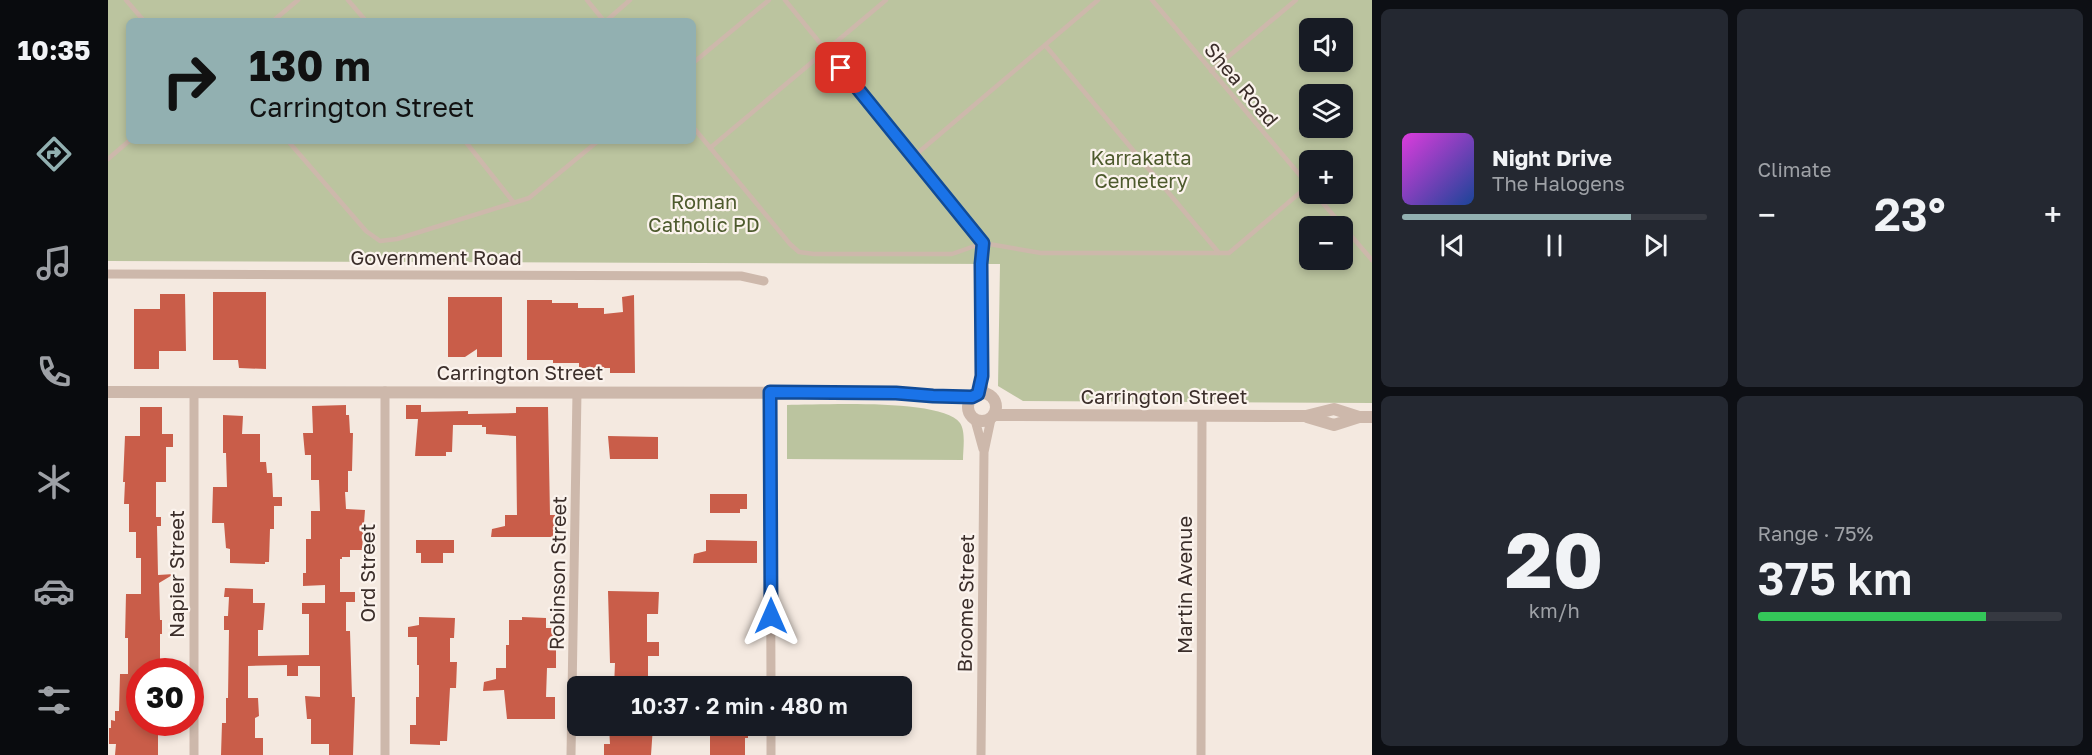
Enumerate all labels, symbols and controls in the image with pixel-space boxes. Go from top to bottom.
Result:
map controls [1299,18,1353,270]
button: sound [1299,18,1353,72]
text: 10:35 [17,34,91,66]
street label: Shea Road [1200,37,1284,131]
text: 130 m [249,40,371,90]
icon: right [150,42,228,120]
pin [815,42,866,93]
icon: arrive [824,51,857,84]
button: layers [1299,84,1353,138]
text: Carrington Street [249,91,474,123]
icon: directions [33,133,75,175]
text: Night Drive [1492,144,1612,171]
park label: Karrakatta Cemetery [1091,145,1191,192]
button: + [1299,150,1353,204]
text: Climate [1758,157,1831,181]
text: The Halogens [1492,171,1625,195]
text: 23° [1874,187,1946,241]
park label: Roman Catholic PD [648,189,760,236]
text: − [1758,195,1776,234]
text: + [2044,195,2062,234]
button: − [1299,216,1353,270]
icon: previous [1436,229,1469,262]
icon: pause [1538,229,1571,262]
icon: next [1639,229,1672,262]
icon: music [33,242,75,284]
street label: Government Road [350,245,522,269]
icon: phone [33,351,75,393]
street label: Carrington Street [437,360,603,384]
street label: Carrington Street [1081,384,1247,408]
icon: climate [33,461,75,503]
street label: Robinson Street [544,496,570,650]
street label: Napier Street [164,510,188,638]
text: 20 [1505,512,1603,605]
street label: Martin Avenue [1172,516,1196,654]
text: Range · 75% [1758,521,1873,545]
street label: Ord Street [355,524,379,622]
street label: Broome Street [952,534,978,672]
text: 375 km [1758,551,1912,605]
icon: car [33,570,75,612]
position arrow [739,584,803,648]
text: km/h [1529,598,1580,622]
speed limit sign: 30 [126,658,204,736]
icon: filters [33,679,75,721]
text: 10:37 · 2 min · 480 m [631,692,848,719]

